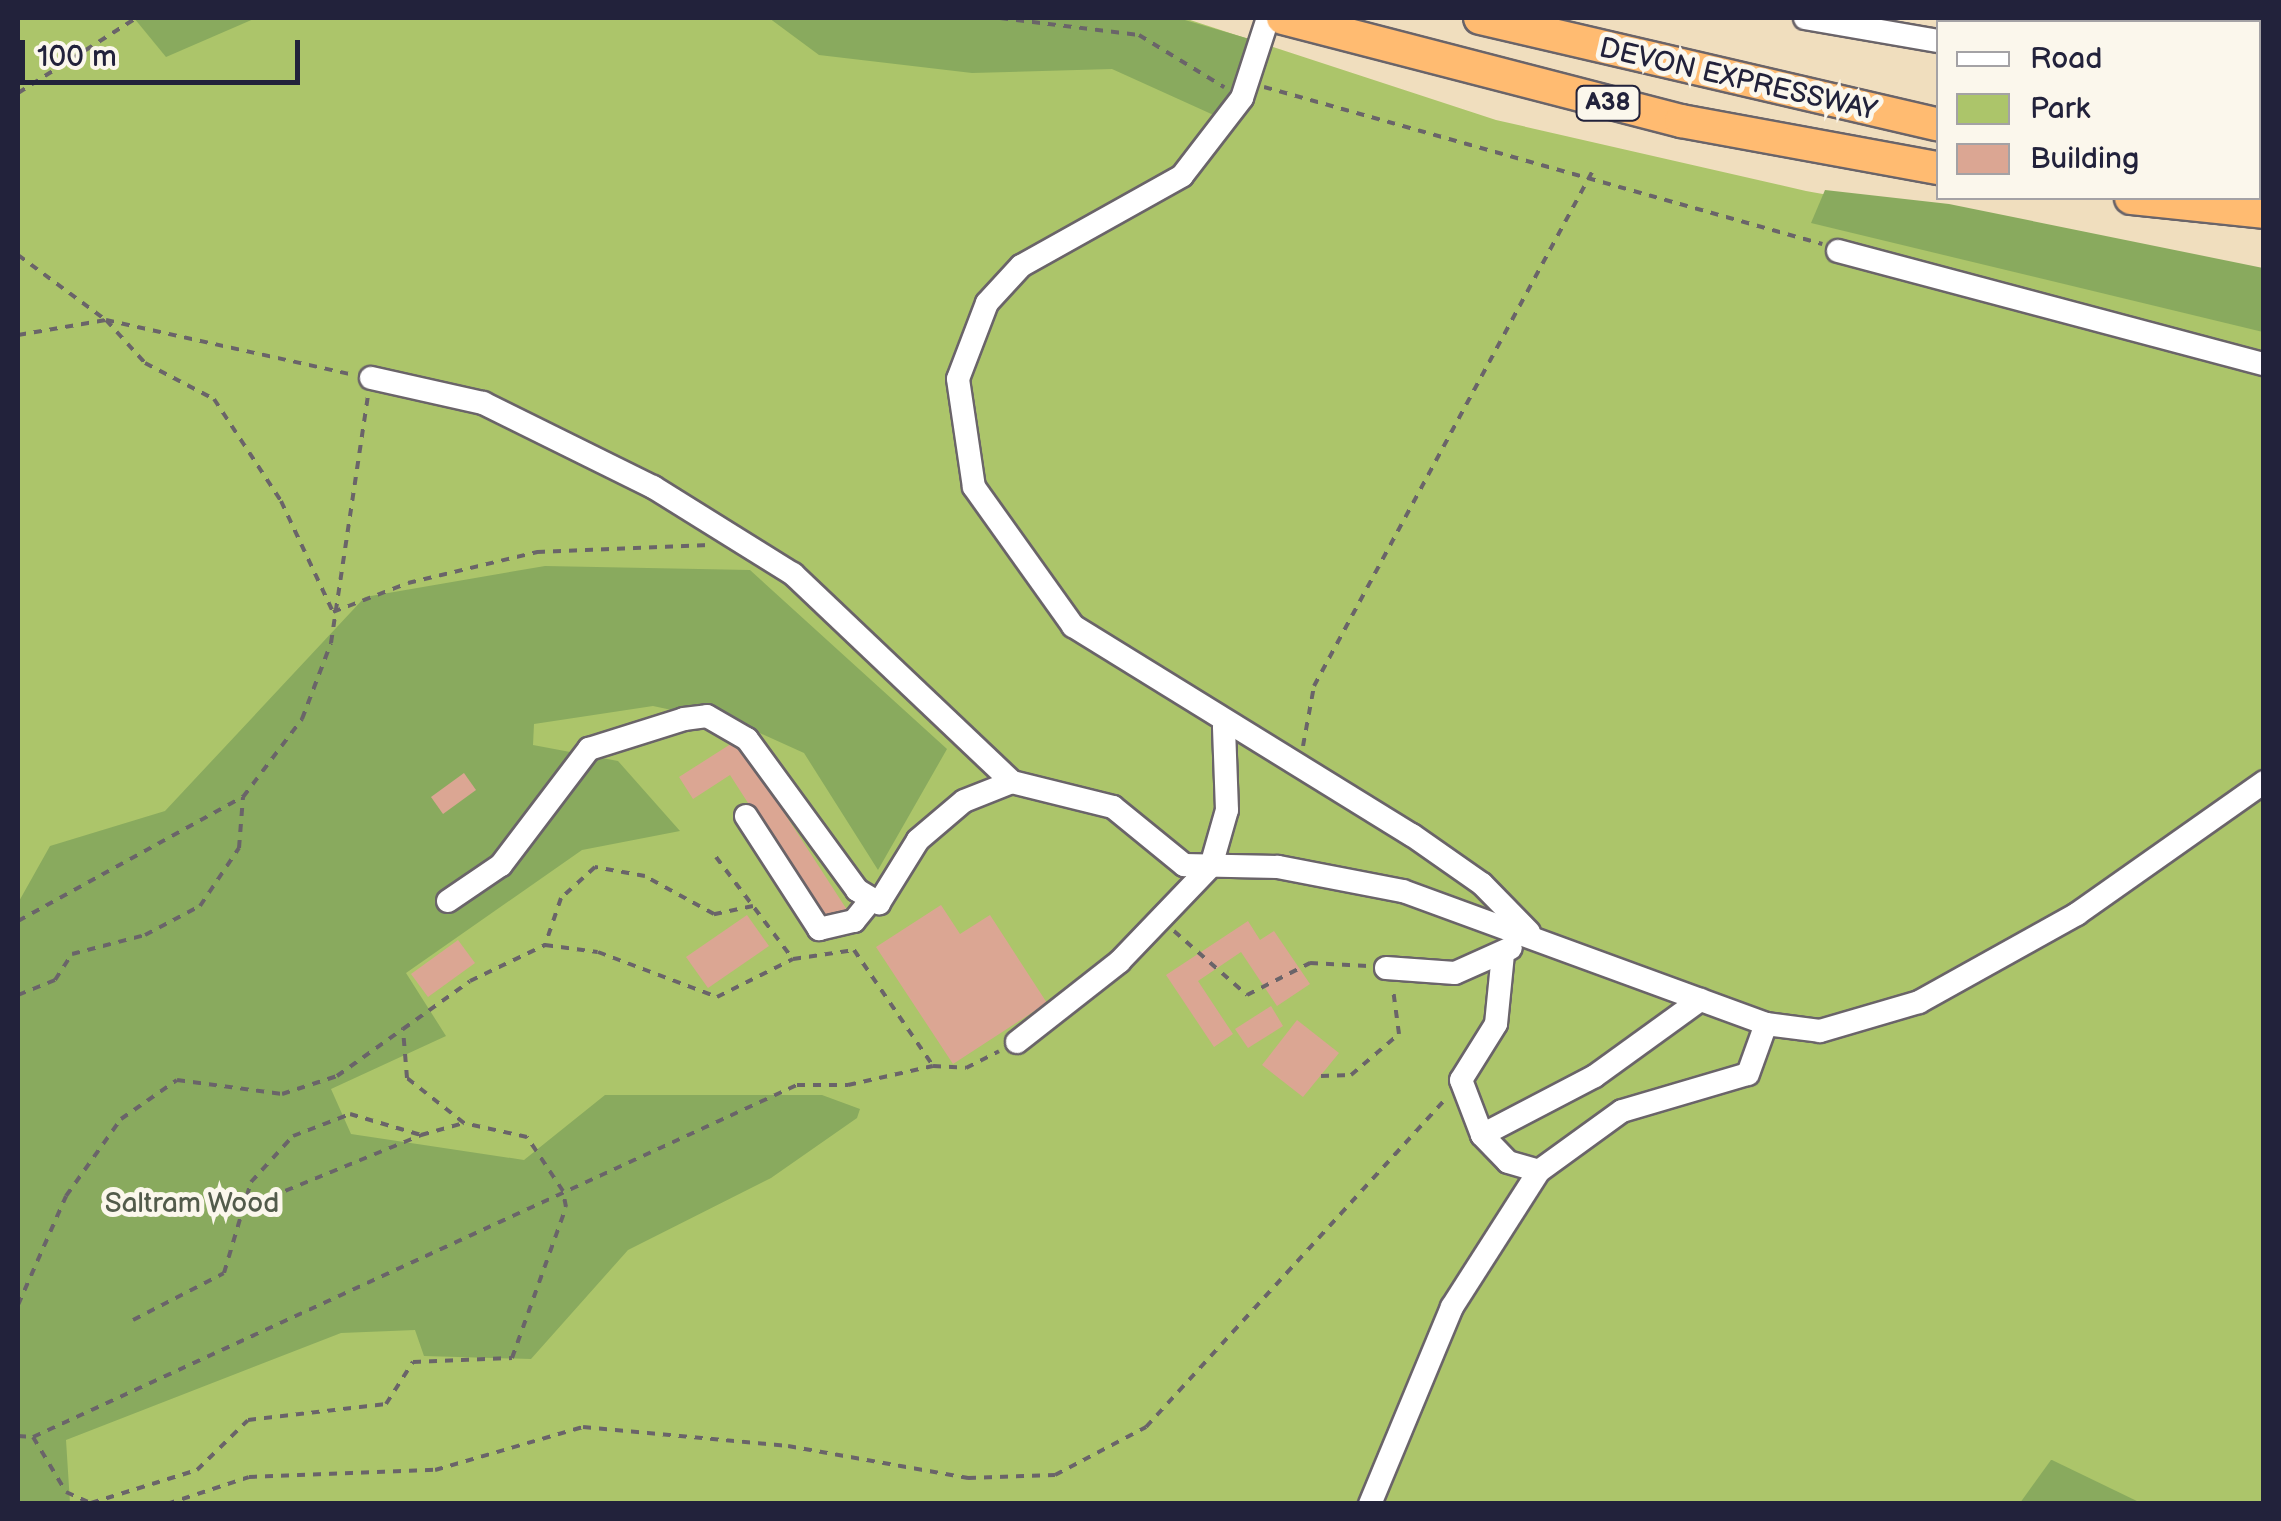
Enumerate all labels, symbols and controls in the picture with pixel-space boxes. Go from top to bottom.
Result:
scale bar [25,20,305,82]
legend [1936,20,2261,200]
street label: DEVON EXPRESSWAY [1596,32,1880,128]
text: 100 m [37,39,117,75]
text: Road [2030,41,2103,77]
road number: A38 [1576,83,1640,123]
text: Park [2030,91,2090,127]
text: Building [2030,141,2139,177]
park label: Saltram Wood [104,1187,280,1221]

